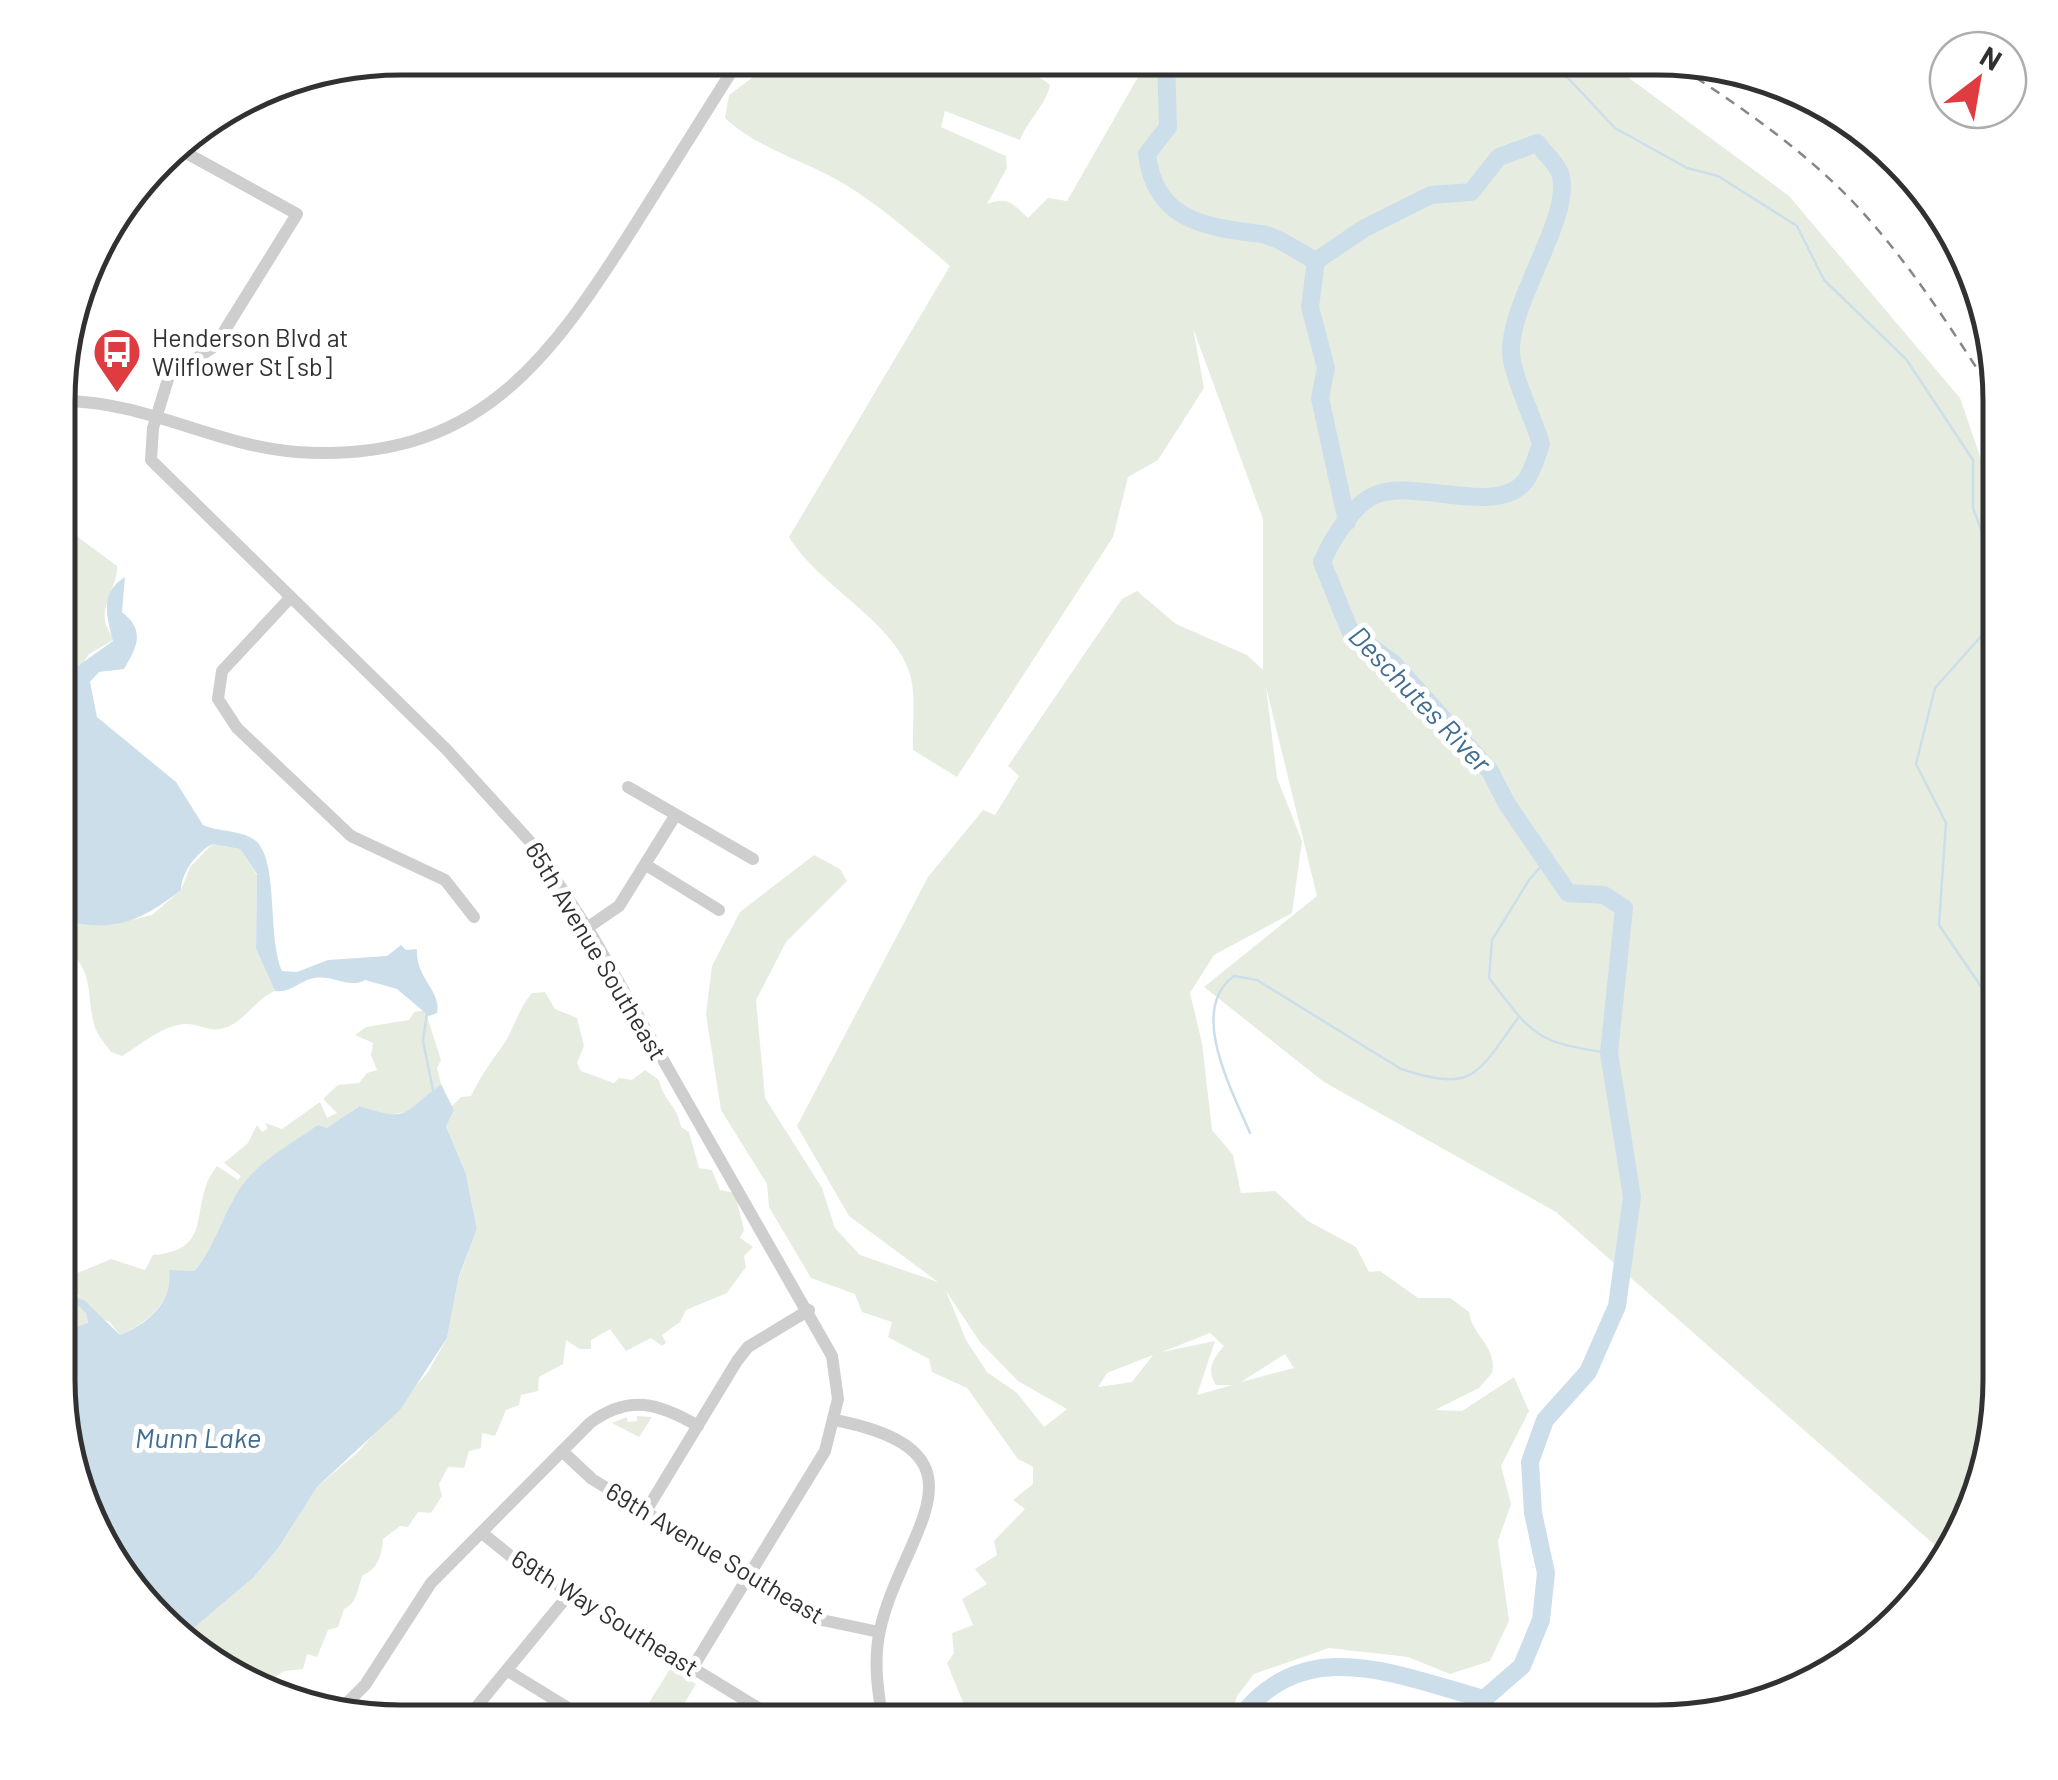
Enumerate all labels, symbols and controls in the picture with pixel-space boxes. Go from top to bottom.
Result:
north arrow [1928,30,2028,130]
text: N [1975,38,2008,77]
place label: Henderson Blvd at Wilflower St [sb] [152,322,348,381]
bus stop icon: Henderson Blvd at Wilflower St [sb] [91,326,143,394]
water label: Deschutes River [1343,618,1500,779]
street label: 65th Avenue Southeast [520,836,674,1065]
water label: Munn Lake [135,1420,261,1454]
street label: 69th Avenue Southeast [601,1475,830,1629]
street label: 69th Way Southeast [507,1543,704,1682]

